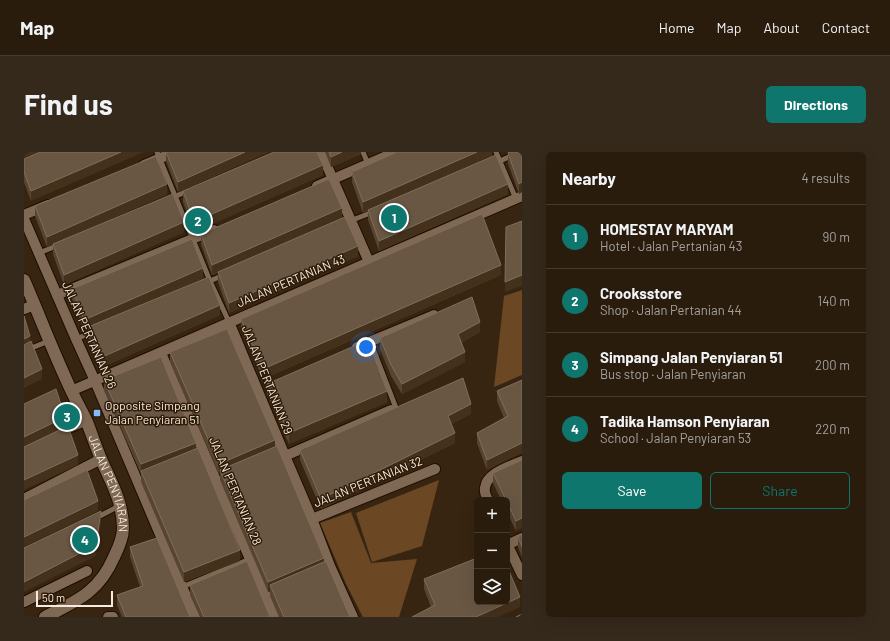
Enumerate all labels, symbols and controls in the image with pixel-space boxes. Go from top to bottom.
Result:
text: Map [20,16,54,39]
text: Home [659,19,695,36]
text: Map [717,19,741,36]
text: About [763,19,800,36]
text: Contact [822,19,870,36]
button: Directions [766,86,866,123]
text: Find us [24,87,113,121]
text: Nearby [562,168,616,188]
text: 4 results [802,170,850,186]
pin: 1 [381,203,407,233]
pin: 2 [185,206,211,236]
text: HOMESTAY MARYAM [600,220,734,238]
text: 1 [573,229,577,245]
text: 90 m [823,229,850,245]
text: Hotel · Jalan Pertanian 43 [600,238,742,254]
street label: JALAN PERTANIAN 43 [234,251,347,309]
street label: JALAN PERTANIAN 26 [60,279,120,390]
text: Crooksstore [600,284,682,302]
text: 2 [571,293,579,309]
text: 140 m [818,293,850,309]
text: Shop · Jalan Pertanian 44 [600,302,742,318]
street label: JALAN PERTANIAN 29 [240,323,296,436]
your location [356,337,376,357]
text: Simpang Jalan Penyiaran 51 [600,348,783,366]
text: 3 [571,357,579,373]
text: 200 m [815,357,850,373]
text: Bus stop · Jalan Penyiaran [600,366,746,382]
place label: Opposite Simpang Jalan Penyiaran 51 [105,398,200,426]
pin: 3 [54,402,80,432]
marker: Opposite Simpang Jalan Penyiaran 51 [92,408,102,418]
text: Tadika Hamson Penyiaran [600,412,770,430]
text: 4 [571,421,579,437]
text: 220 m [815,421,850,437]
text: School · Jalan Penyiaran 53 [600,430,751,446]
street label: JALAN PENYIARAN [86,433,131,532]
street label: JALAN PERTANIAN 28 [207,434,265,547]
street label: JALAN PERTANIAN 32 [311,453,424,509]
button: Save [562,472,702,509]
button: Share [710,472,850,509]
map controls [474,497,510,605]
button: + [474,497,510,533]
pin: 4 [72,525,98,555]
button: − [474,533,510,569]
button: layers [474,569,510,605]
scale bar [36,589,113,608]
text: 50 m [42,591,65,604]

